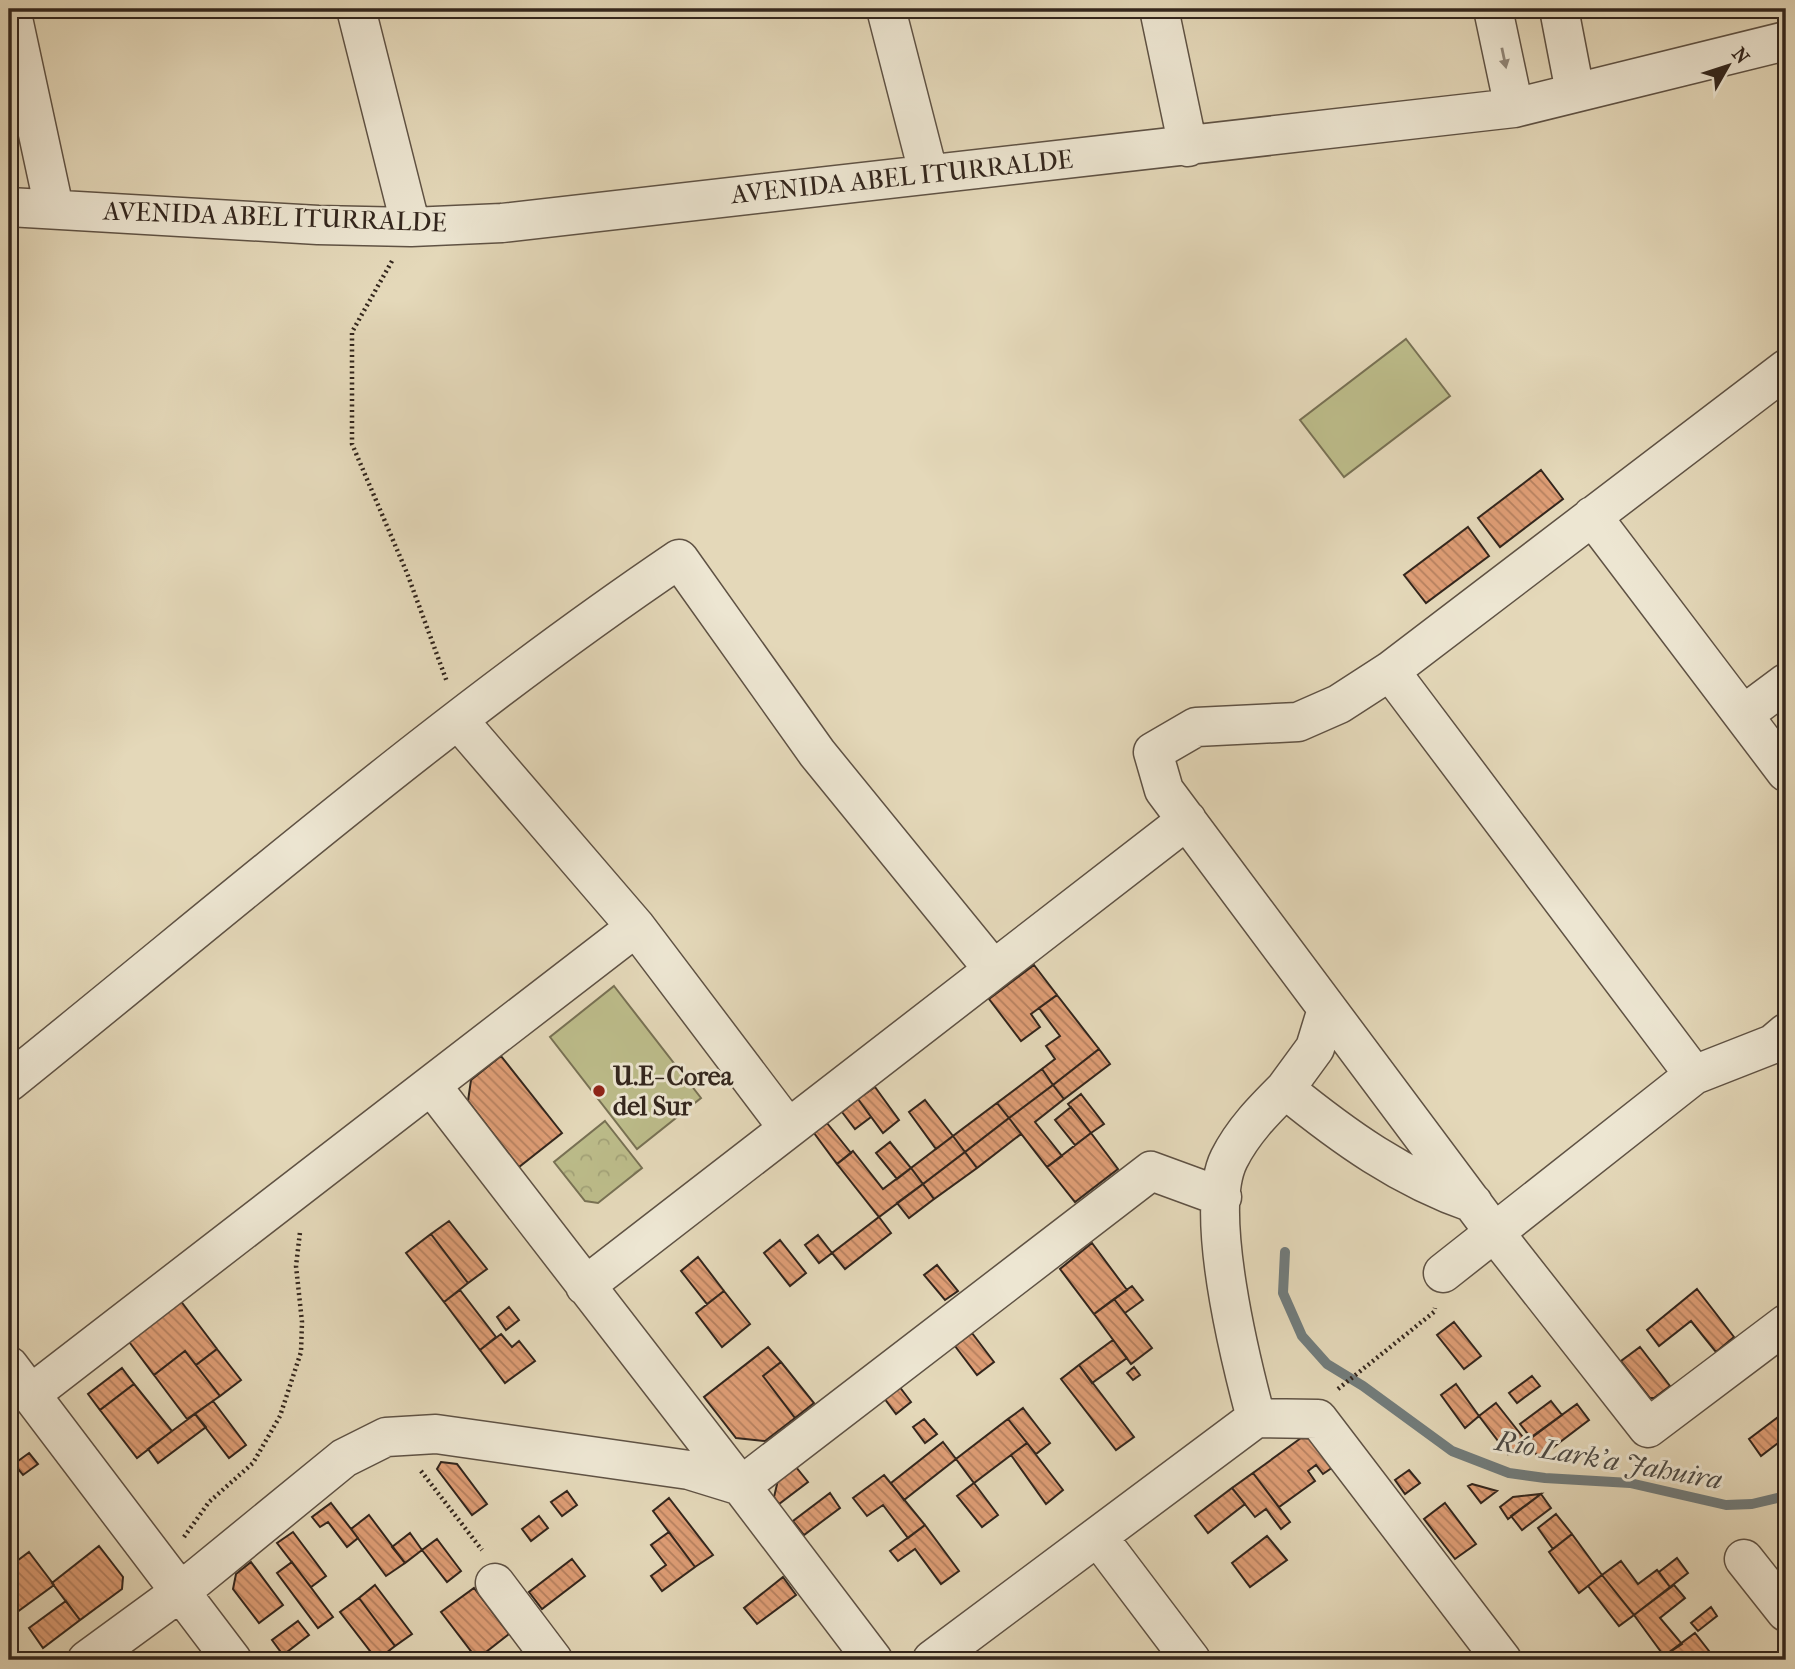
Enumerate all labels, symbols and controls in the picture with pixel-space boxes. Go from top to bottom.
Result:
north arrow [1694,32,1764,102]
text: N [1727,43,1754,69]
one-way arrow [1498,48,1509,70]
street label: AVENIDA ABEL ITURRALDE [728,144,1075,210]
street label: AVENIDA ABEL ITURRALDE [102,195,447,238]
place label: U.E- Corea del Sur [612,1061,734,1122]
marker: U.E- Corea del Sur [591,1083,607,1099]
water label: Río Lark’a Jahuira [1491,1423,1725,1496]

